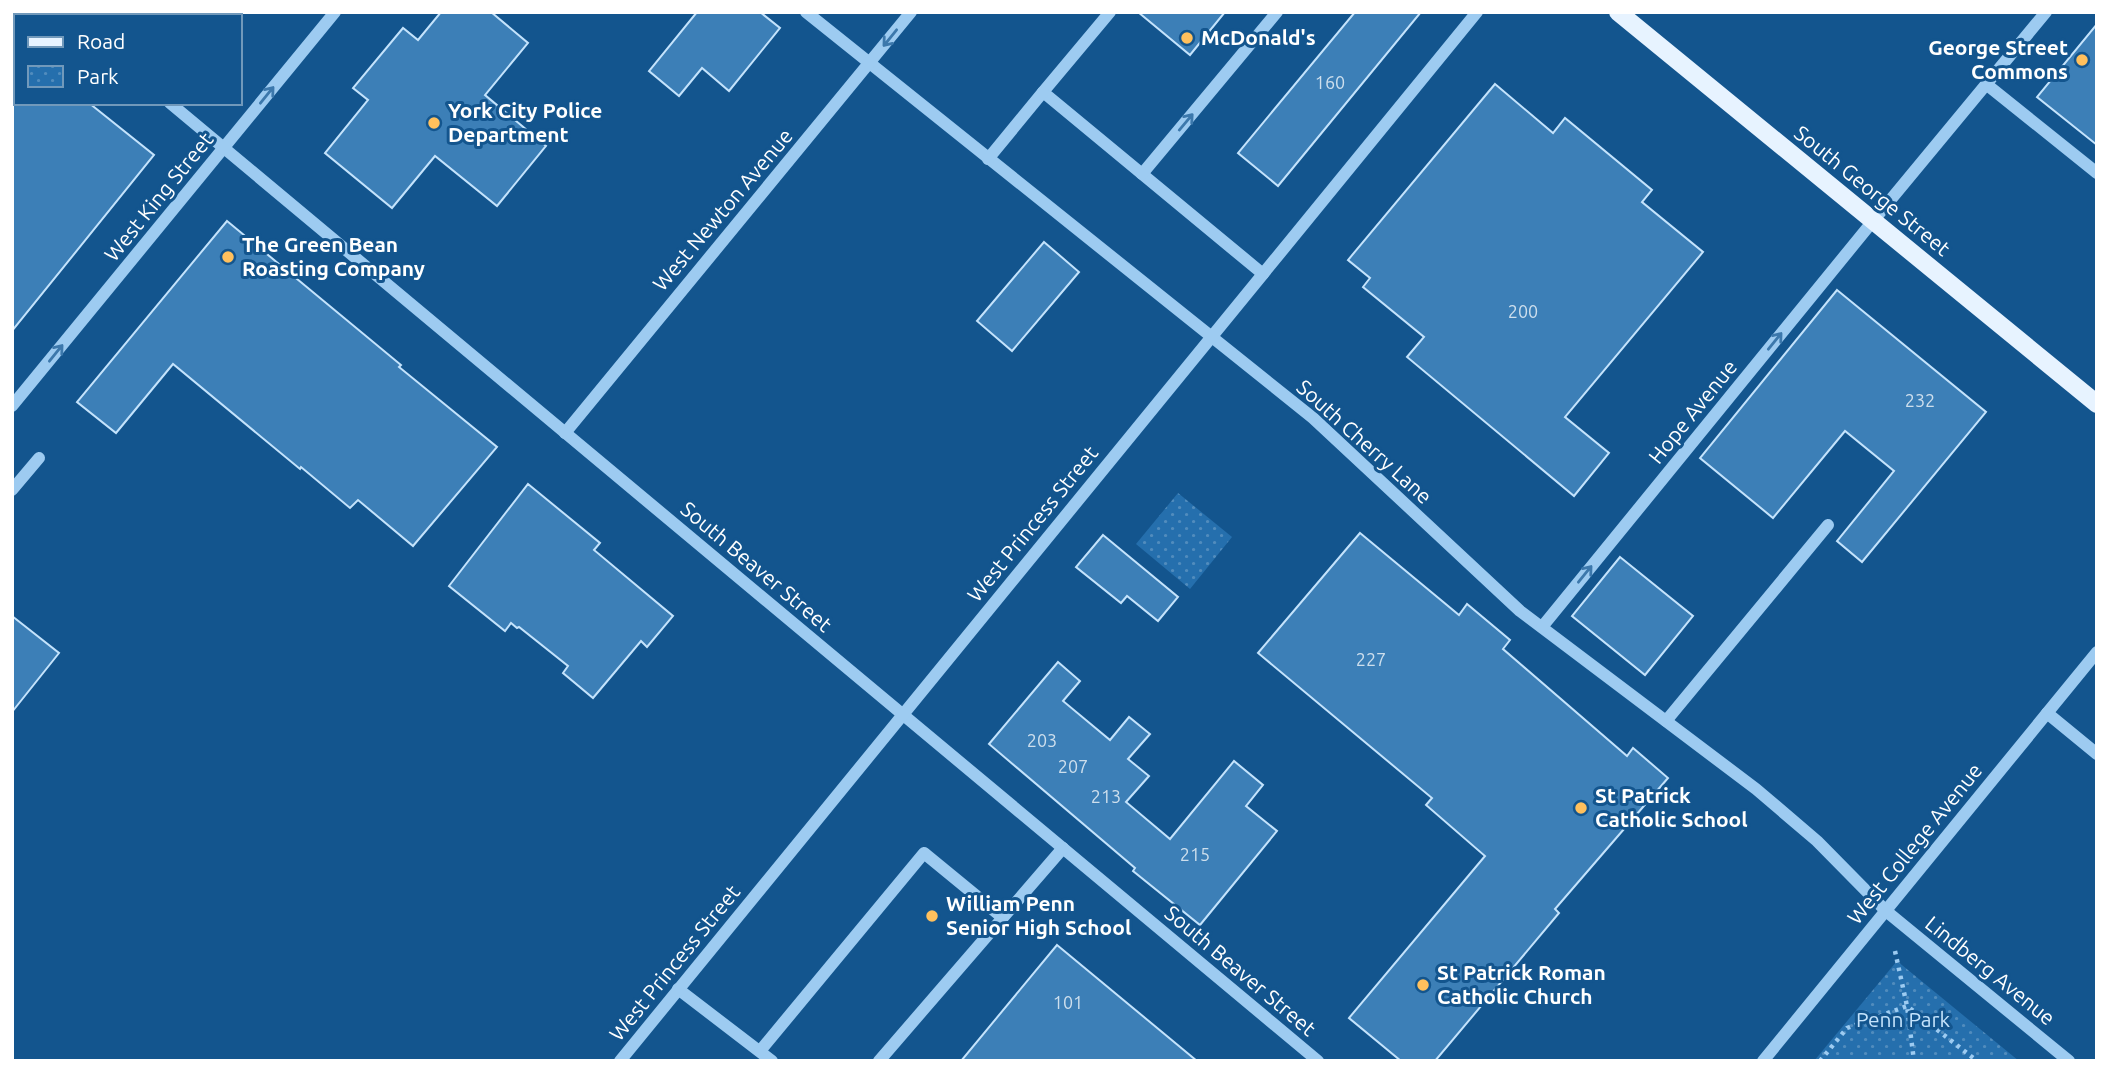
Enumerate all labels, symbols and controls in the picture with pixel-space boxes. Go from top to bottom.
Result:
legend [14,14,242,105]
place label: McDonald's [1201,25,1316,49]
text: Road [77,29,125,53]
one-way arrow [882,29,898,47]
marker: McDonald's [1179,30,1195,46]
place label: George Street Commons [1928,35,2068,83]
marker: George Street Commons [2074,52,2090,68]
text: Park [77,64,119,88]
house number: 160 [1315,72,1345,92]
one-way arrow [259,87,275,105]
place label: York City Police Department [448,98,602,146]
one-way arrow [1178,113,1193,131]
marker: York City Police Department [426,115,442,131]
street label: South George Street [1790,120,1955,260]
street label: West Newton Avenue [648,124,797,295]
street label: West King Street [99,127,217,266]
place label: The Green Bean Roasting Company [242,232,425,280]
marker: The Green Bean Roasting Company [220,249,236,265]
house number: 200 [1508,301,1538,321]
one-way arrow [1768,332,1783,350]
one-way arrow [48,345,63,363]
street label: Hope Avenue [1643,355,1741,468]
street label: South Cherry Lane [1292,374,1437,508]
house number: 232 [1905,390,1935,410]
street label: West Princess Street [962,441,1102,606]
street label: South Beaver Street [676,496,837,636]
one-way arrow [1578,566,1593,584]
house number: 227 [1356,649,1386,669]
house number: 203 [1027,730,1057,750]
house number: 207 [1058,756,1088,776]
street label: West College Avenue [1842,758,1986,929]
place label: St Patrick Catholic School [1595,783,1748,831]
house number: 213 [1091,786,1121,806]
marker: St Patrick Catholic School [1573,800,1589,816]
house number: 215 [1180,844,1210,864]
street label: West Princess Street [604,880,744,1045]
place label: William Penn Senior High School [946,891,1131,939]
street label: South Beaver Street [1160,900,1321,1040]
marker: William Penn Senior High School [924,908,940,924]
street label: Lindberg Avenue [1921,911,2060,1030]
place label: St Patrick Roman Catholic Church [1437,960,1606,1008]
marker: St Patrick Roman Catholic Church [1415,977,1431,993]
house number: 101 [1053,992,1083,1012]
park label: Penn Park [1856,1007,1951,1031]

